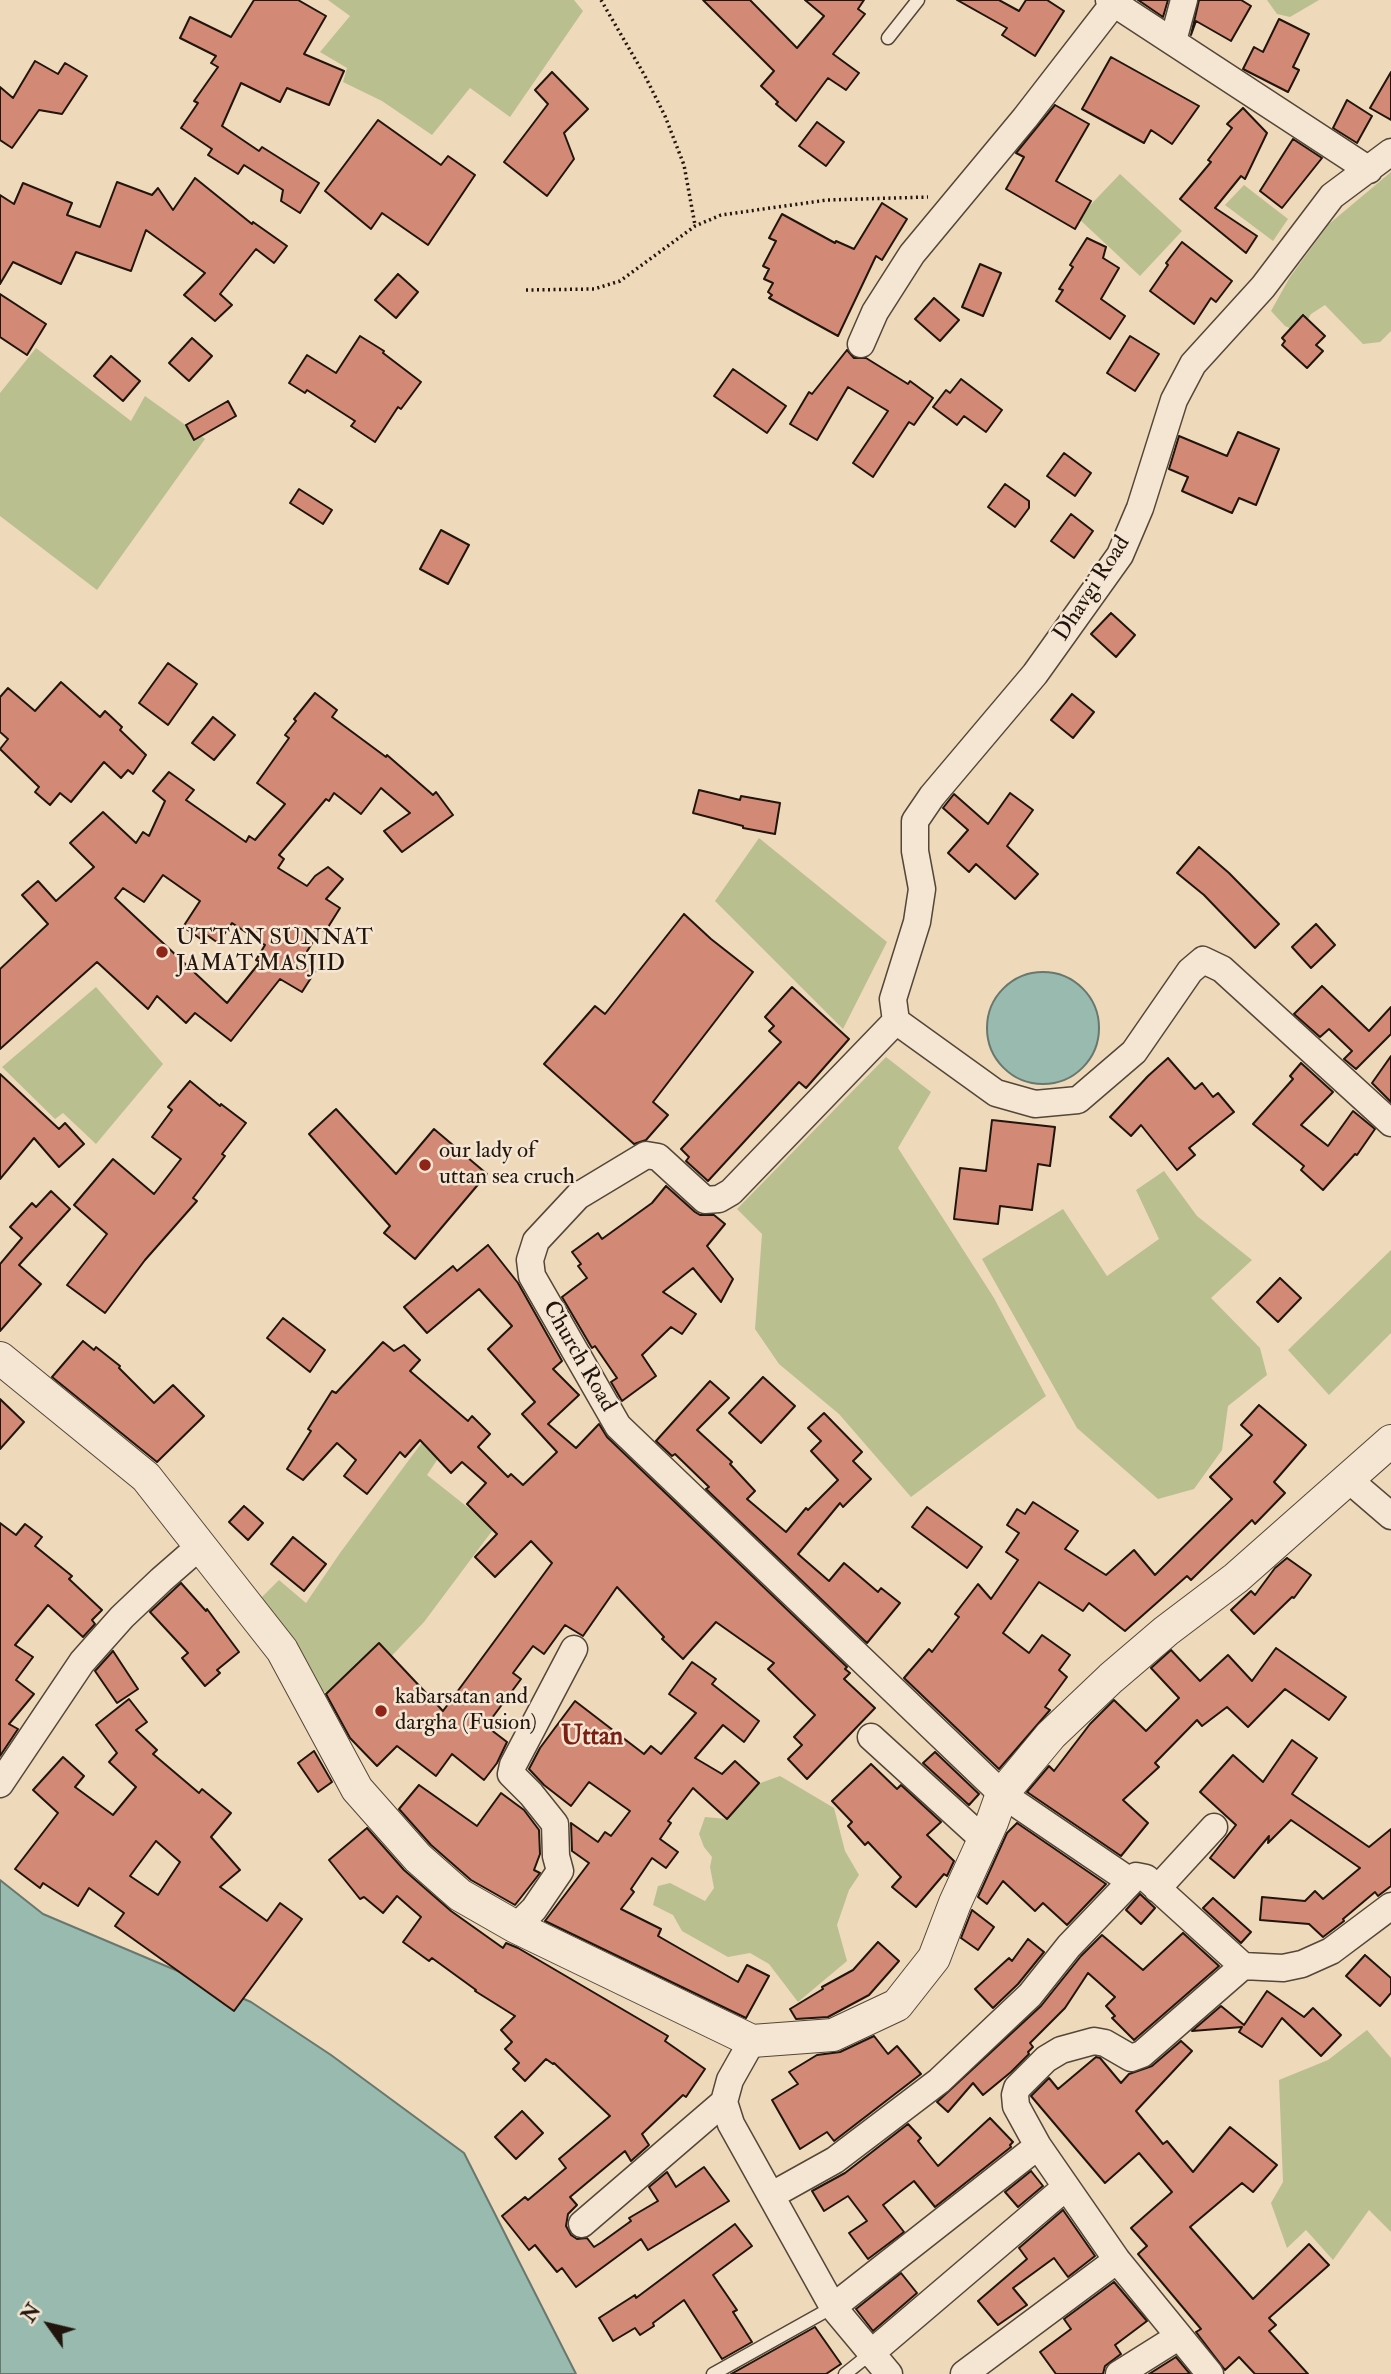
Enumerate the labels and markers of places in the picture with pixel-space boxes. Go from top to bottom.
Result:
place label: UTTAN SUNNAT JAMAT MASJID [176,925,373,979]
marker: UTTAN SUNNAT JAMAT MASJID [154,944,170,960]
place label: our lady of uttan sea cruch [439,1138,575,1192]
marker: our lady of uttan sea cruch [417,1157,433,1173]
place label: kabarsatan and dargha (Fusion) [395,1684,537,1738]
marker: kabarsatan and dargha (Fusion) [373,1703,389,1719]

